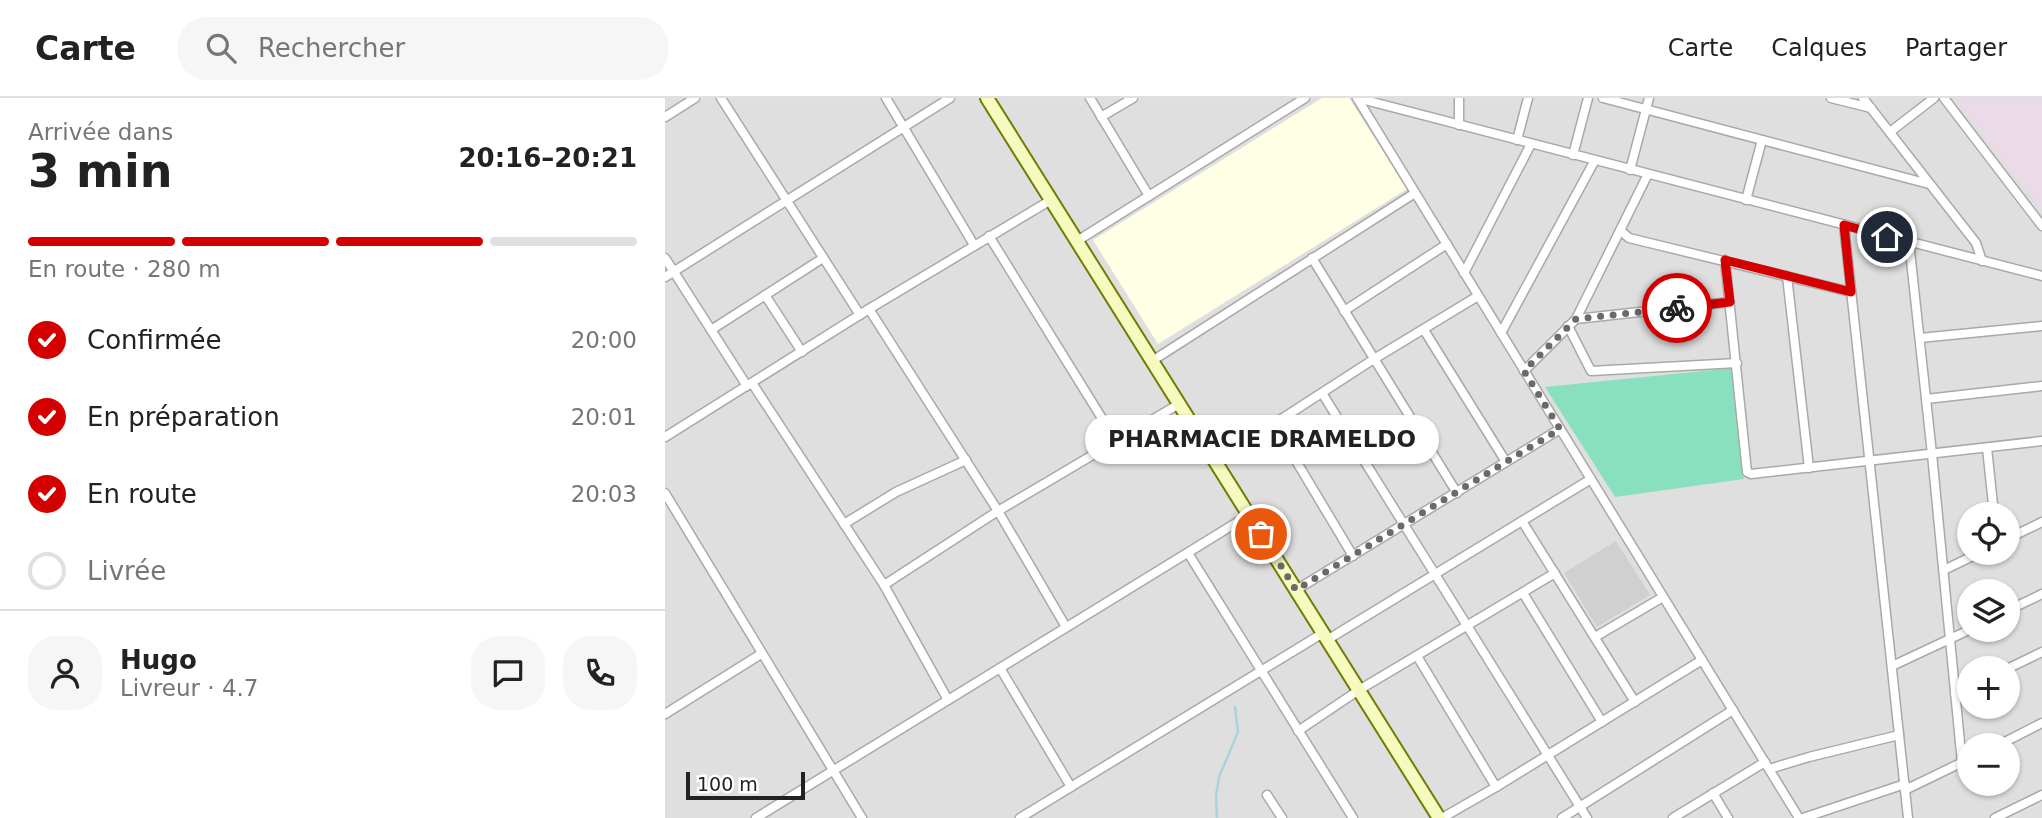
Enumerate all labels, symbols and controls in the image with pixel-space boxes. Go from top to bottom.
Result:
search box [178,17,668,80]
text: Carte [35,29,136,68]
icon: search [202,29,240,67]
text: Rechercher [258,33,405,63]
text: Carte [1668,34,1733,62]
text: Calques [1771,34,1867,62]
text: Partager [1905,34,2007,62]
text: Arrivée dans [28,119,173,145]
text: 20:16–20:21 [458,143,637,173]
text: 3 min [28,144,172,198]
pin [1857,207,1917,267]
icon: home [1868,218,1906,256]
text: En route · 280 m [28,256,221,282]
courier [1642,273,1712,343]
icon: bike [1658,289,1696,327]
icon: check [28,321,66,359]
text: Confirmée [87,325,221,355]
text: 20:00 [571,327,637,353]
icon: check [28,398,66,436]
text: En préparation [87,402,280,432]
text: 20:01 [571,404,637,430]
callout: PHARMACIE DRAMELDO [1084,415,1438,464]
text: PHARMACIE DRAMELDO [1108,426,1416,452]
icon: check [28,475,66,513]
text: En route [87,479,197,509]
text: 20:03 [571,481,637,507]
map controls [1957,502,2020,796]
button: locate [1957,502,2020,565]
pin [1231,504,1291,564]
icon: bag [1242,515,1280,553]
text: Livrée [87,556,166,586]
button: layers [1957,579,2020,642]
button: person [28,636,102,710]
button: chat [471,636,545,710]
button: phone [563,636,637,710]
text: Hugo [120,645,197,675]
button: + [1957,656,2020,719]
text: Livreur · 4.7 [120,675,258,701]
button: − [1957,733,2020,796]
scale bar [686,769,805,801]
text: 100 m [697,773,758,795]

